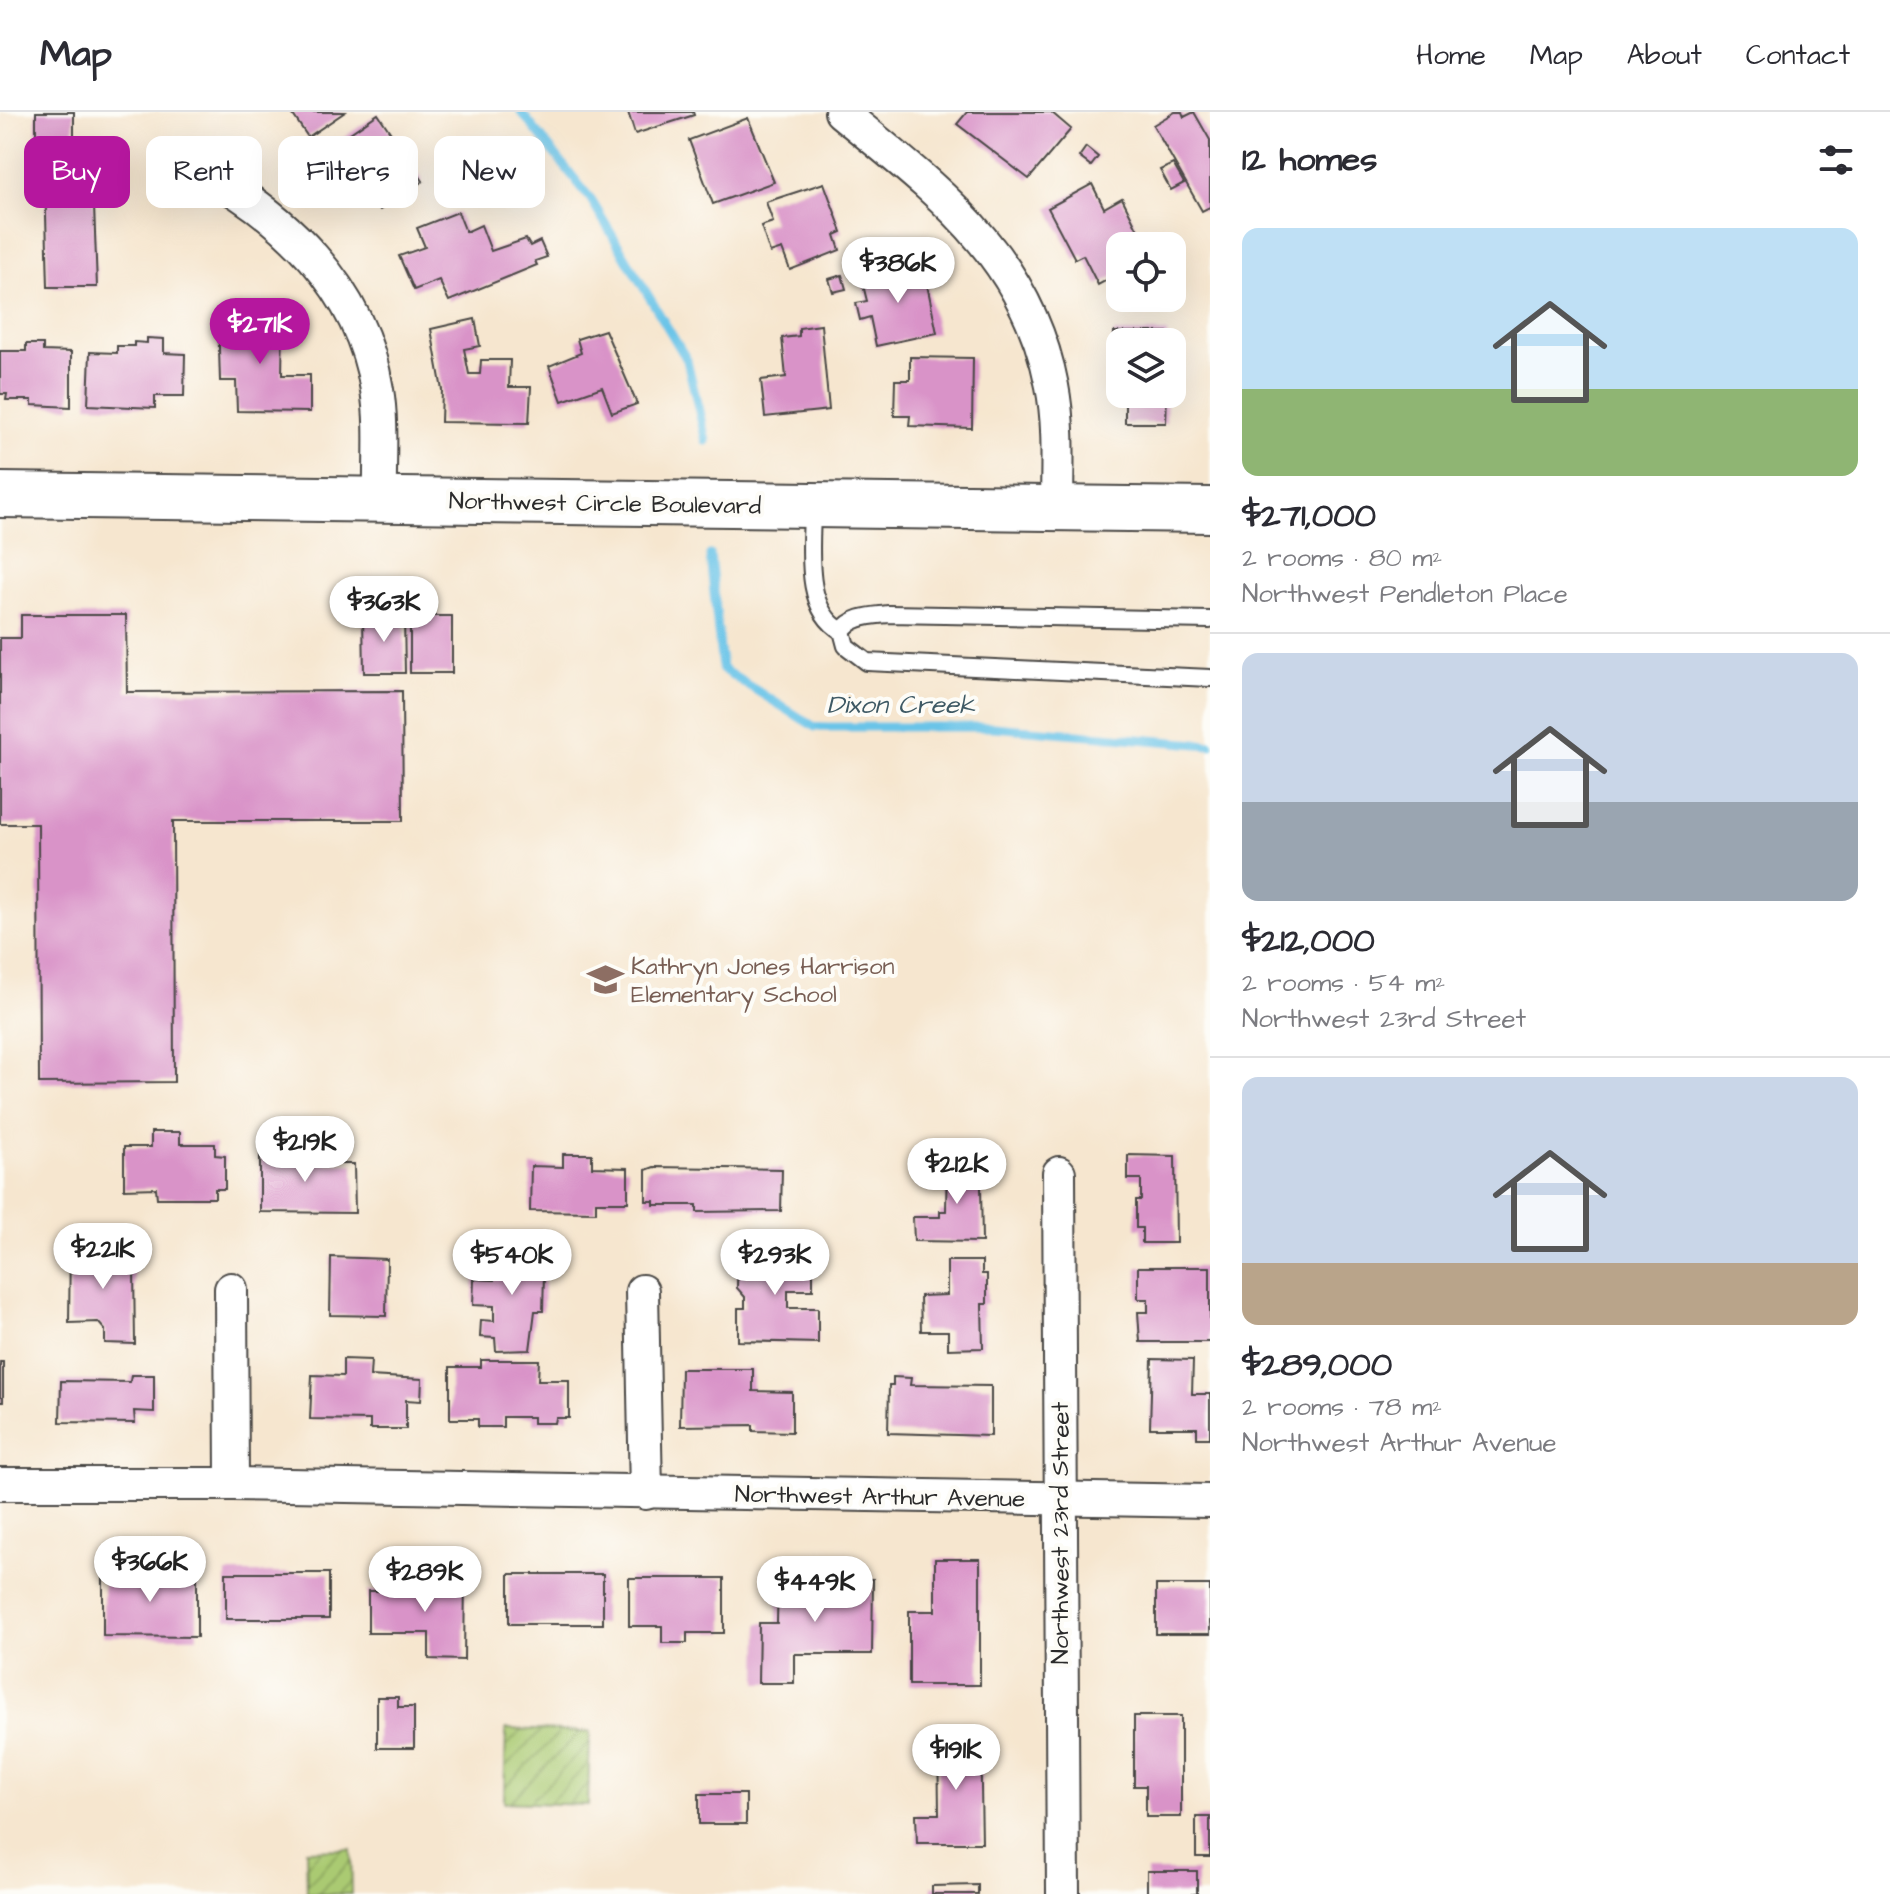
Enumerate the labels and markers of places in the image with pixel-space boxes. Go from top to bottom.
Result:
pin: $386K [842,237,954,305]
pin: $271K [204,298,316,366]
pin: $363K [328,576,440,644]
place label: Kathryn Jones Harrison Elementary School [631,950,895,1013]
school or university icon: Kathryn Jones Harrison Elementary School [586,961,624,999]
pin: $219K [249,1116,361,1184]
pin: $212K [901,1138,1013,1206]
pin: $221K [47,1223,159,1291]
pin: $540K [456,1229,568,1297]
pin: $293K [719,1229,831,1297]
pin: $366K [94,1536,206,1604]
pin: $289K [369,1546,481,1614]
pin: $449K [759,1556,871,1624]
pin: $191K [900,1724,1012,1792]

